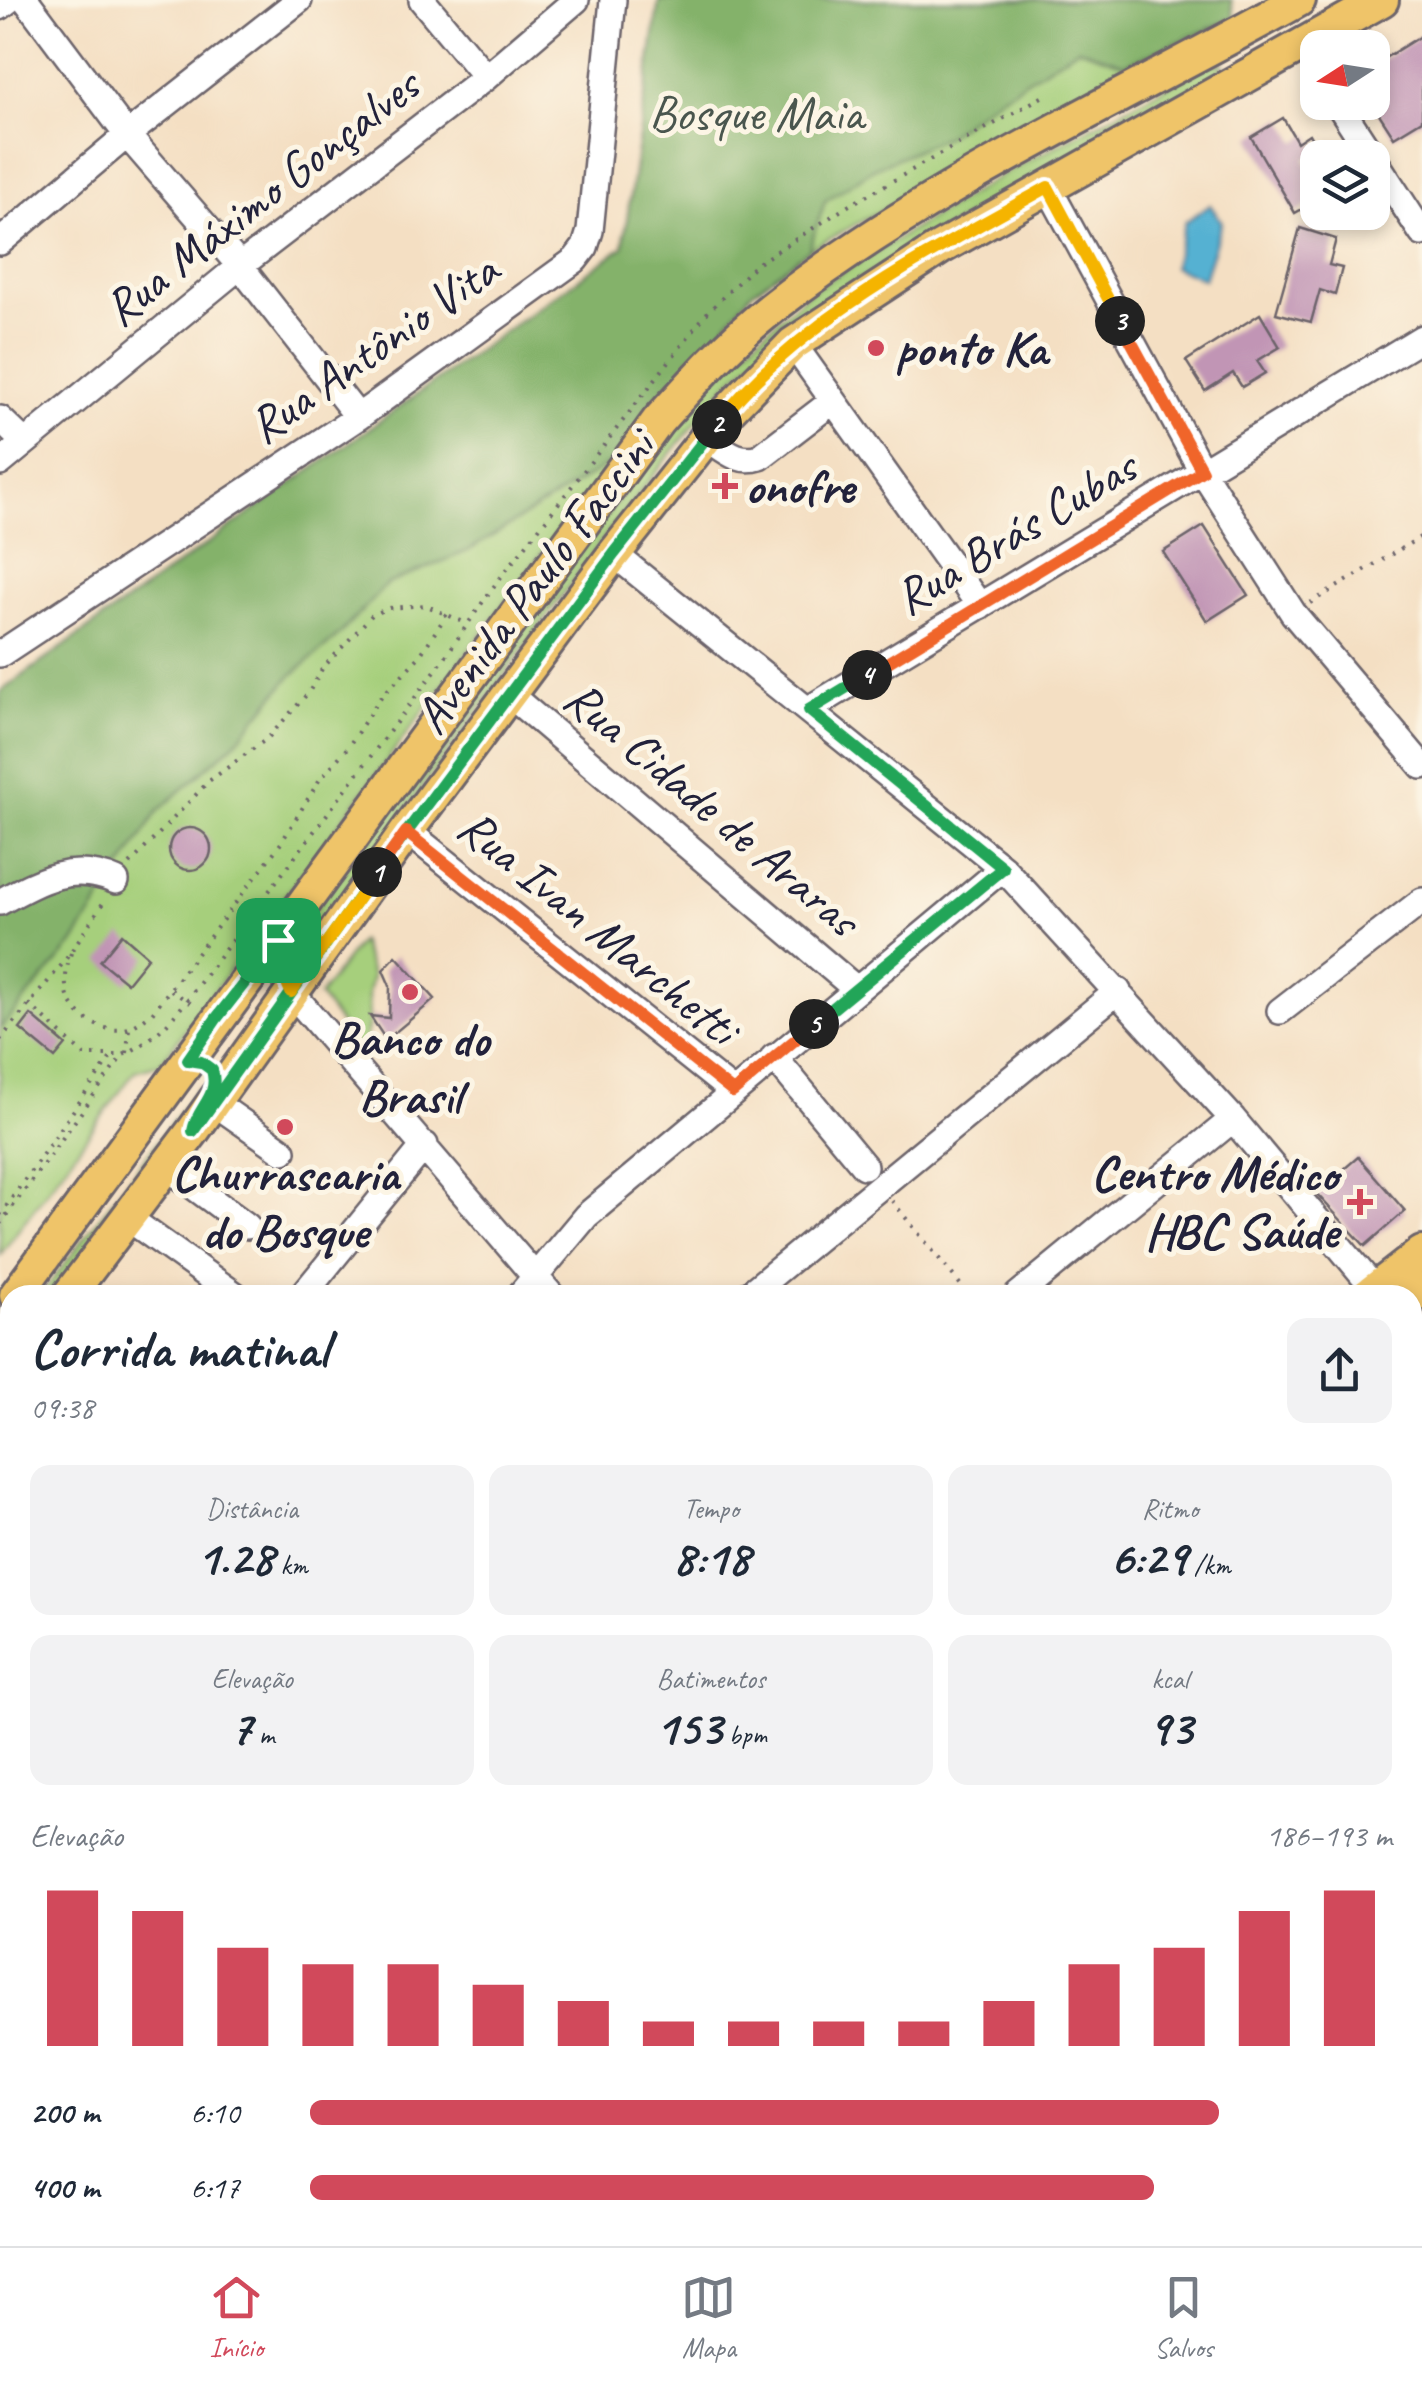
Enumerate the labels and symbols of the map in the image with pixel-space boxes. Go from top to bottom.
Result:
north arrow [1300,30,1390,120]
street label: Rua Máximo Gonçalves [90,52,435,340]
park label: Bosque Maia [649,82,868,145]
street label: Rua Antônio Vita [236,237,513,457]
pin: 3 [1095,296,1145,346]
place label: ponto Ka [896,317,1051,380]
marker: ponto Ka [865,337,887,359]
pin: 2 [692,399,742,449]
street label: Avenida Paulo Faccini [400,414,672,746]
street label: Rua Brás Cubas [883,433,1151,629]
place label: onofre [745,455,857,518]
marker: onofre [714,475,736,497]
pin: 4 [842,650,892,700]
street label: Rua Cidade de Araras [551,666,876,952]
street label: Rua Ivan Marchetti [445,795,755,1063]
pin: 1 [352,847,402,897]
pin [236,898,321,983]
marker: Banco do Brasil [399,981,421,1003]
pin: 5 [789,999,839,1049]
place label: Banco do Brasil [331,1007,492,1128]
marker: Churrascaria do Bosque [274,1116,296,1138]
place label: Churrascaria do Bosque [171,1142,402,1263]
place label: Centro Médico HBC Saúde [1091,1142,1343,1263]
marker: Centro Médico HBC Saúde [1347,1189,1373,1215]

